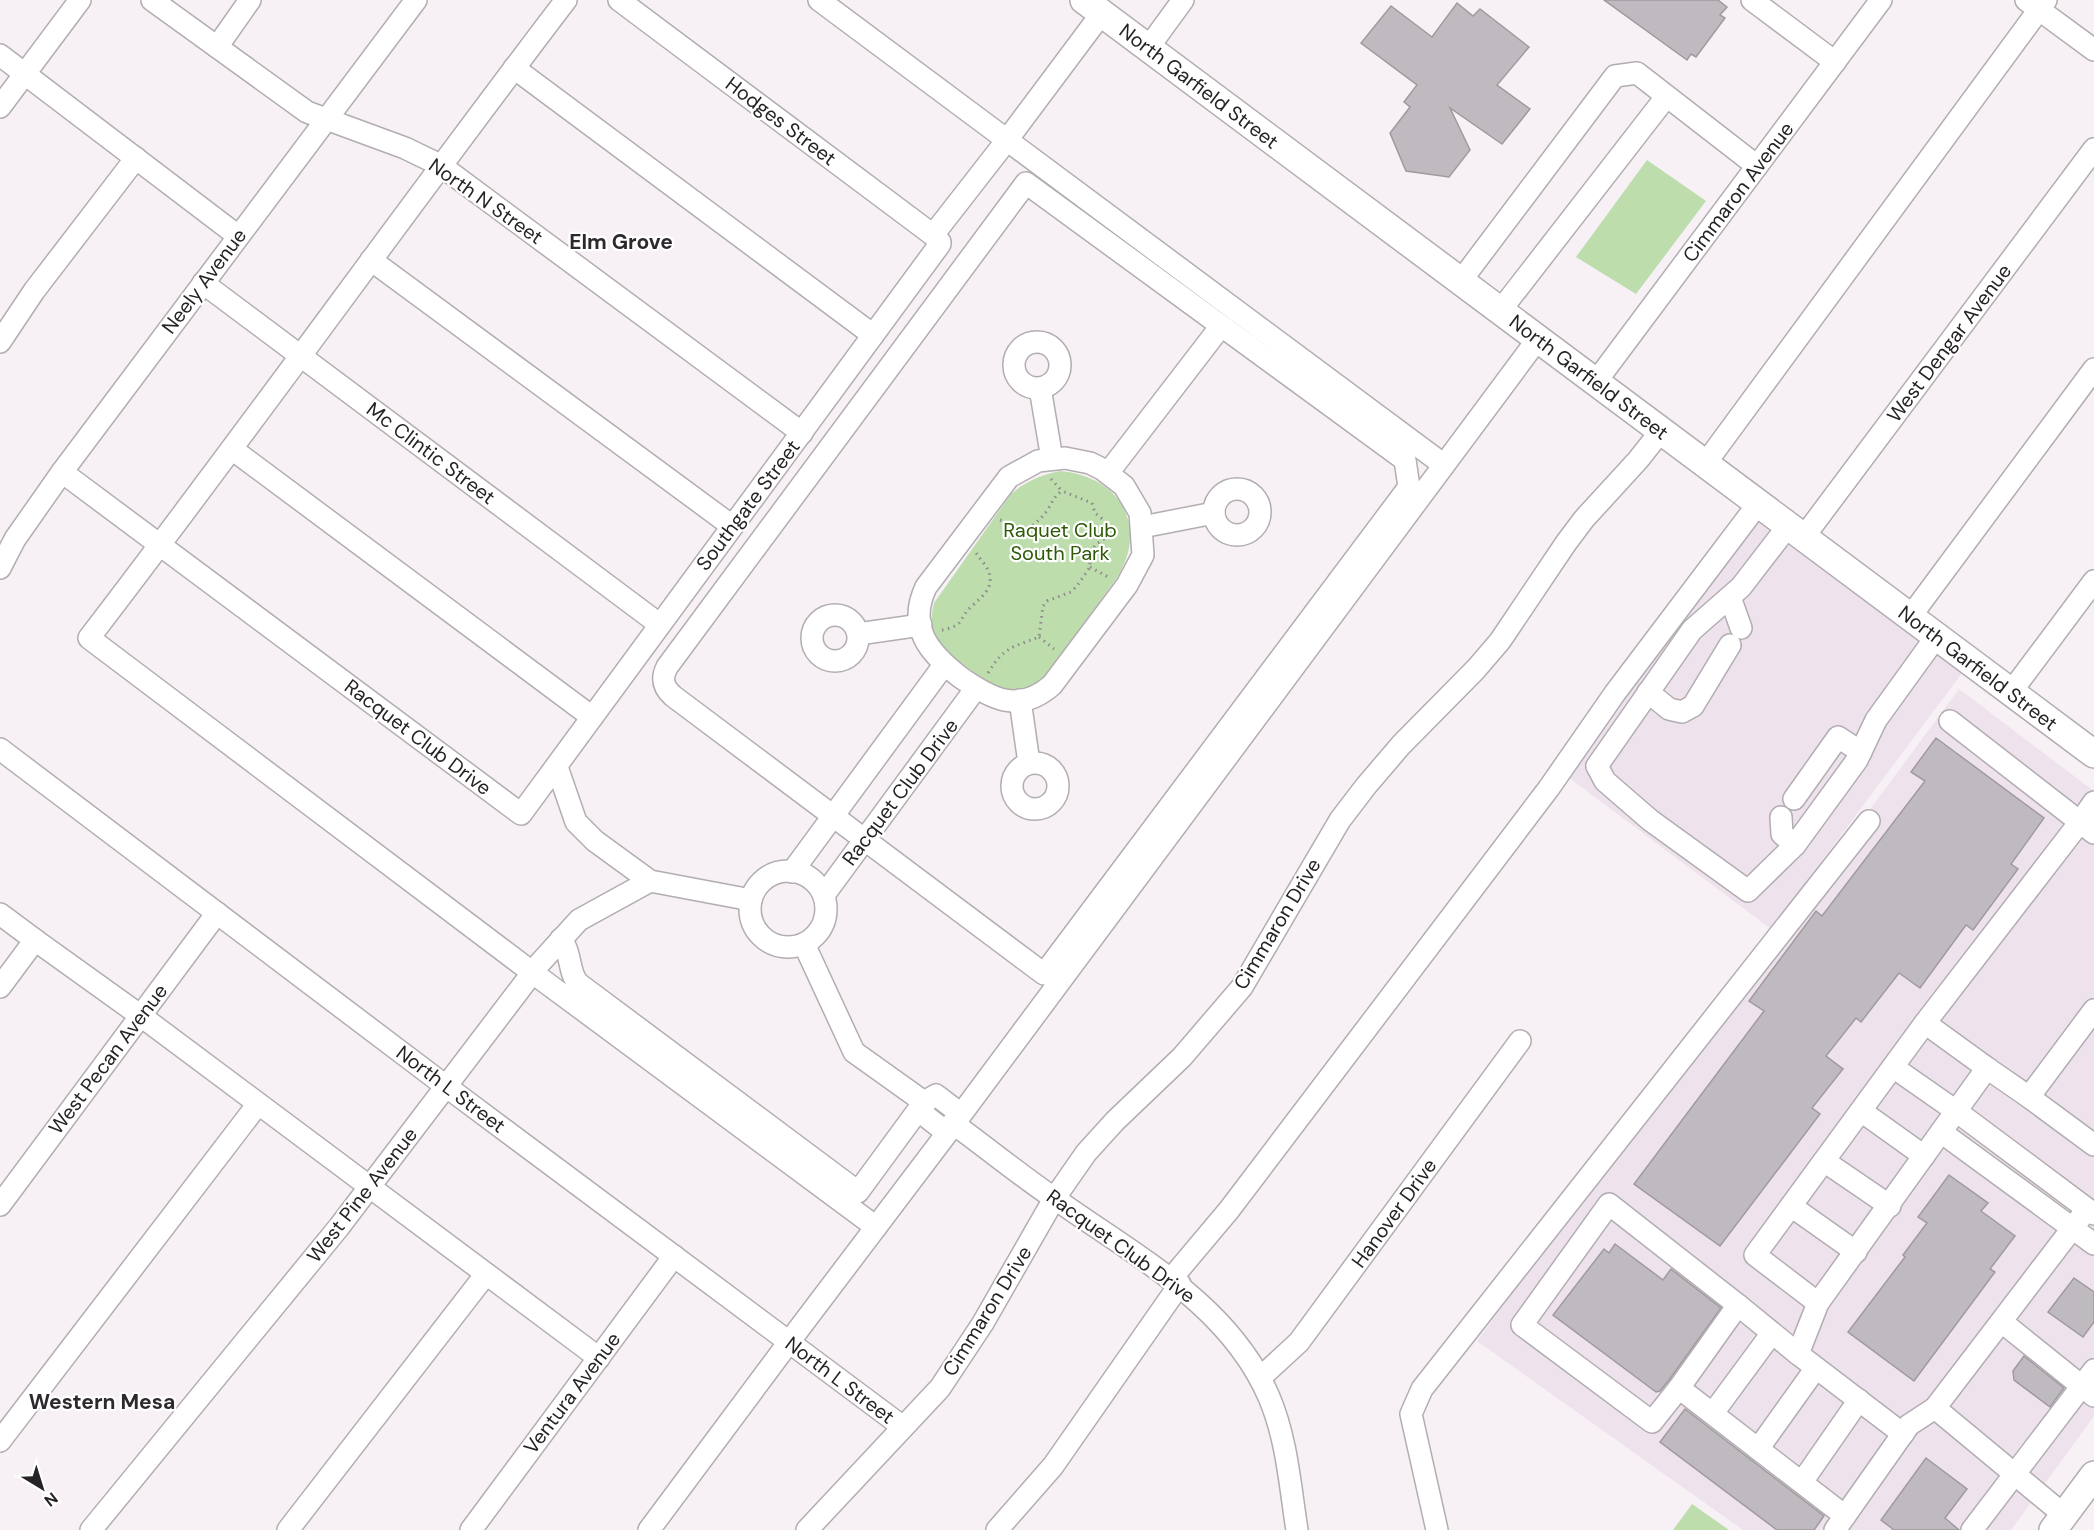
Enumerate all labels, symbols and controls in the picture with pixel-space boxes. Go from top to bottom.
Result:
street label: North Garfield Street [1114,18,1284,154]
street label: Hodges Street [720,71,842,171]
street label: Cimmaron Avenue [1677,117,1799,267]
street label: North N Street [424,152,548,250]
street label: Neely Avenue [156,223,252,339]
district label: Elm Grove [569,228,673,256]
street label: West Dengar Avenue [1881,259,2017,427]
street label: North Garfield Street [1504,309,1674,445]
street label: Mc Clintic Street [361,396,501,510]
street label: Southgate Street [690,434,806,575]
park label: Raquet Club South Park [1003,517,1117,566]
street label: North Garfield Street [1893,600,2063,736]
street label: Racquet Club Drive [339,673,497,801]
street label: Racquet Club Drive [836,713,964,871]
street label: Cimmaron Drive [1228,854,1326,994]
street label: West Pecan Avenue [43,979,173,1139]
street label: North L Street [391,1039,511,1139]
street label: West Pine Avenue [301,1122,423,1268]
street label: Hanover Drive [1346,1153,1442,1273]
street label: Racquet Club Drive [1042,1183,1200,1309]
street label: Cimmaron Drive [937,1241,1037,1381]
street label: Ventura Avenue [518,1327,626,1459]
street label: North L Street [780,1330,900,1430]
district label: Western Mesa [29,1388,175,1416]
north arrow [12,1458,72,1518]
text: N [40,1488,62,1511]

